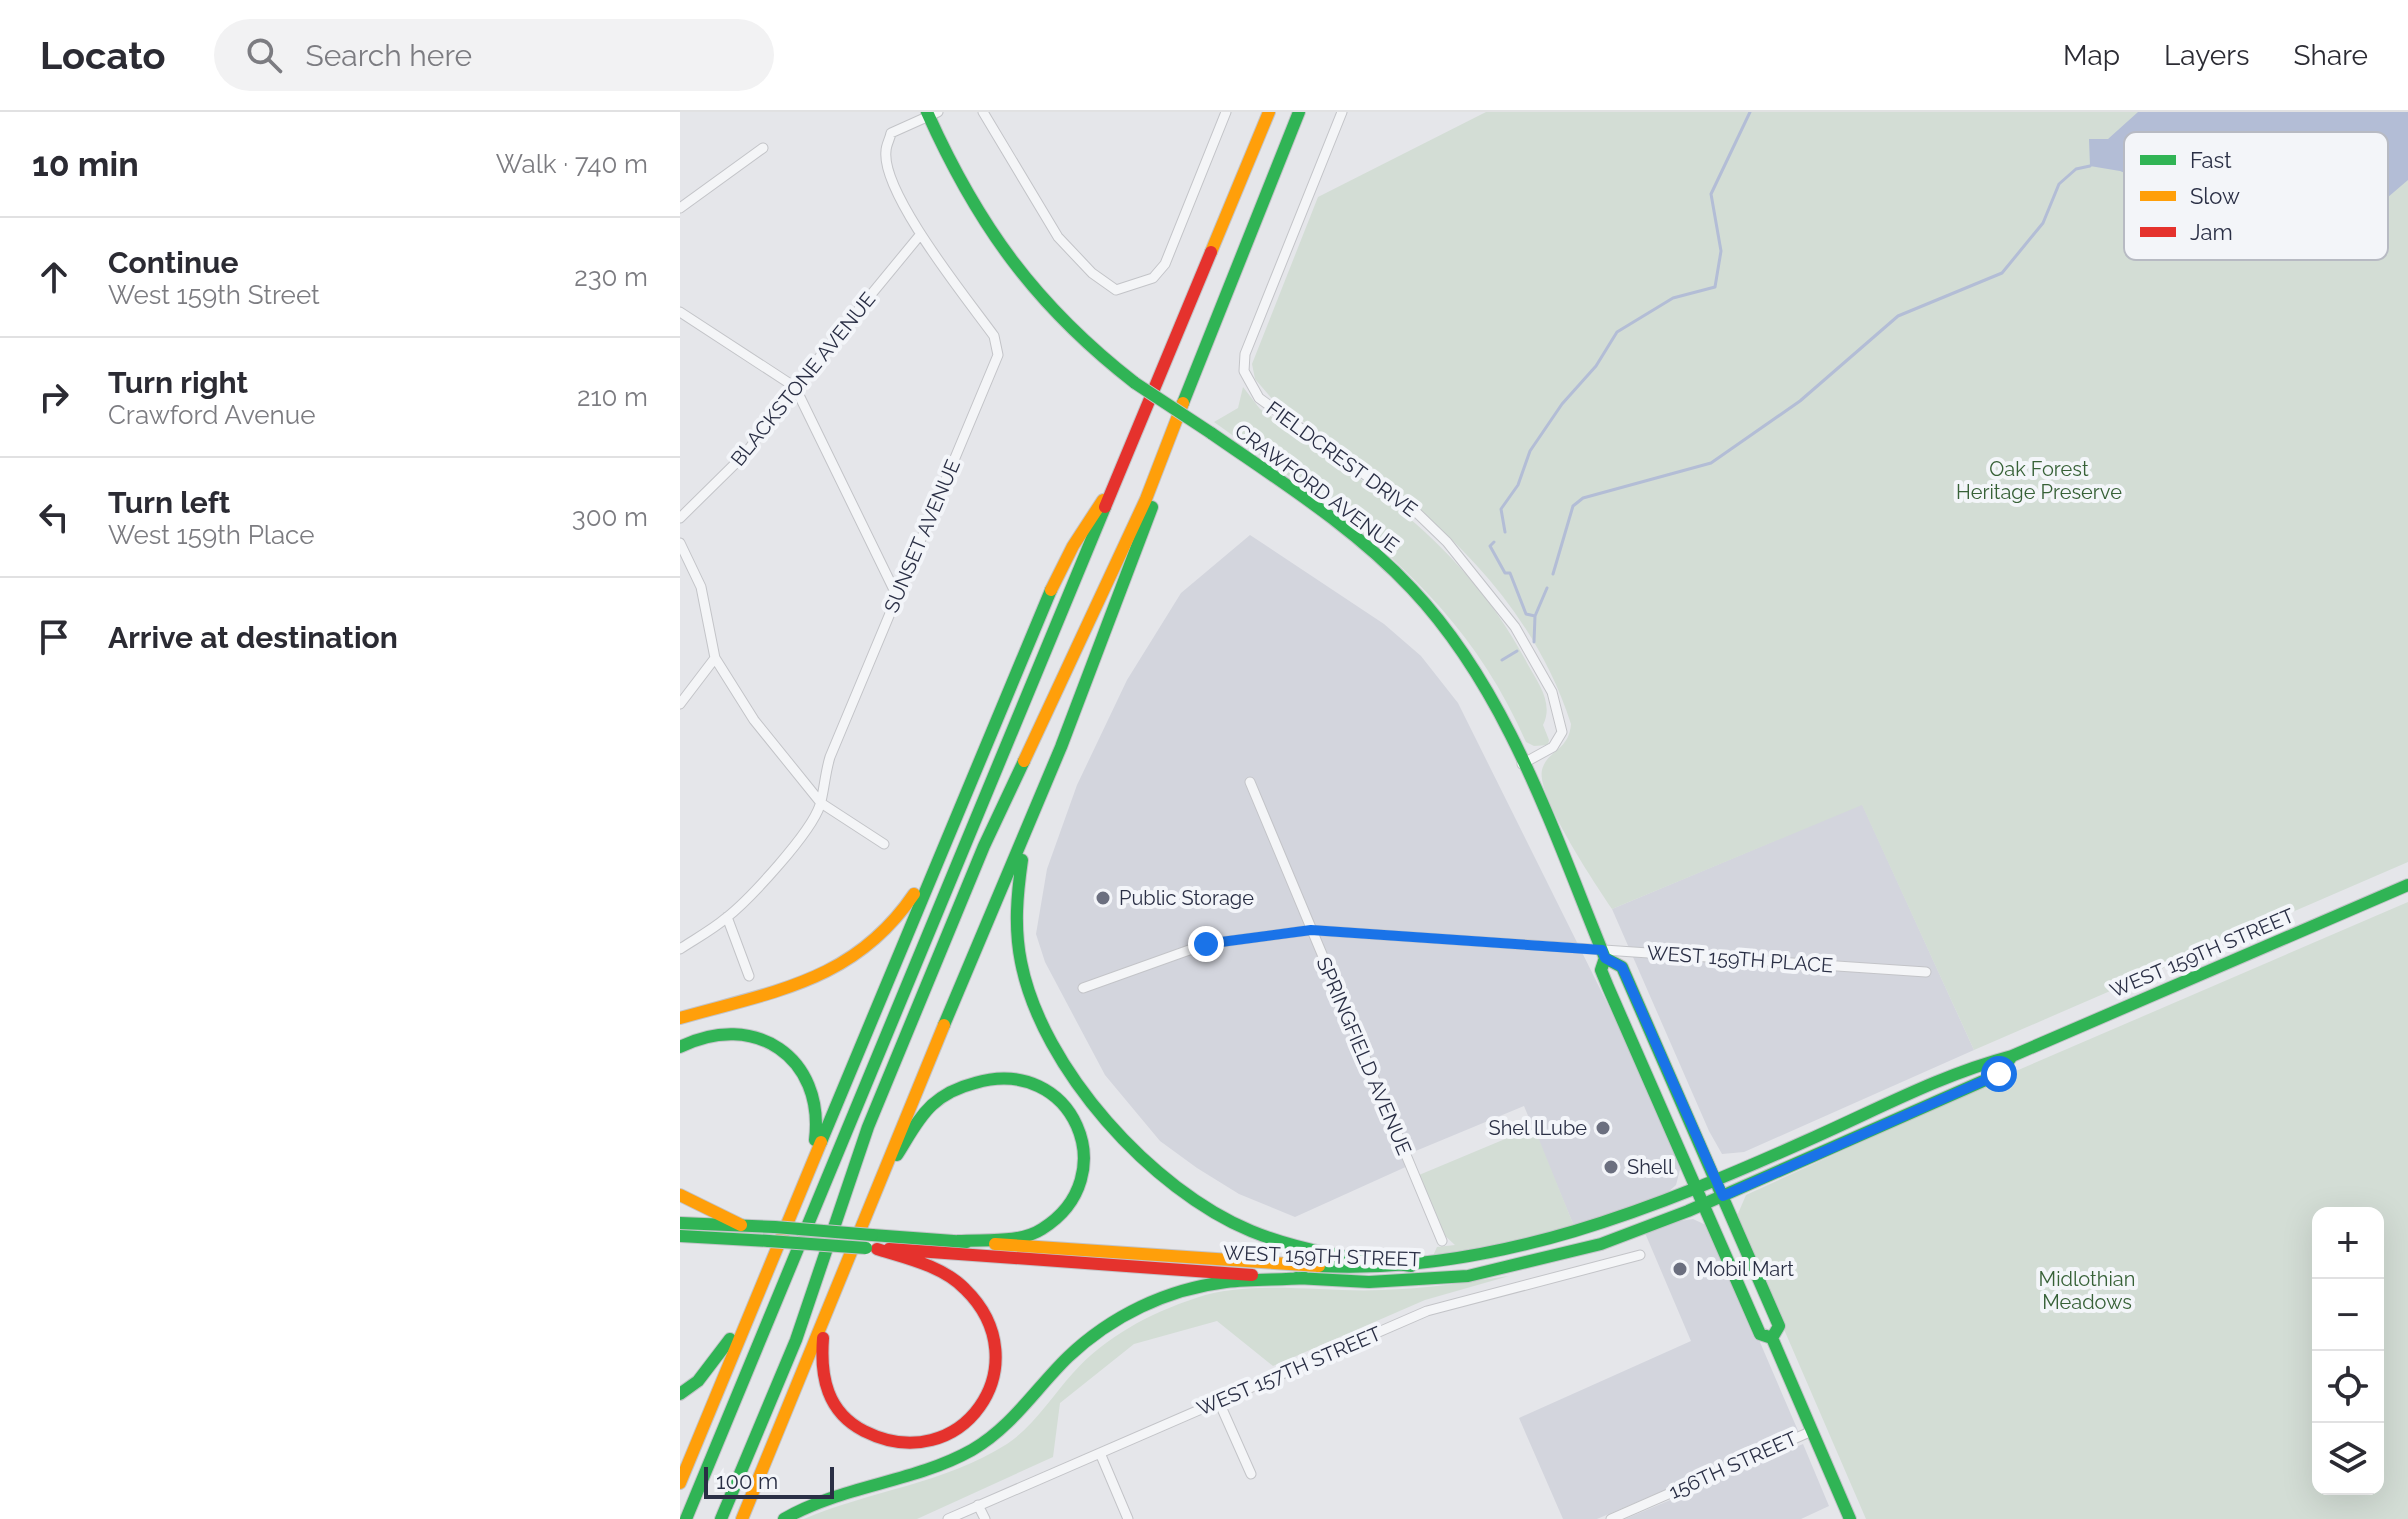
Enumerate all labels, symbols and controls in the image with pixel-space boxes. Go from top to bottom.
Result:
search box [214,19,774,91]
text: Locato [40,33,166,78]
icon: search [242,33,286,77]
text: Search here [306,38,472,73]
text: Map [2063,39,2120,72]
text: Layers [2164,39,2250,72]
text: Share [2294,39,2368,72]
legend [2124,132,2388,260]
text: 10 min [32,144,139,184]
text: Fast [2190,147,2232,173]
text: Walk · 740 m [496,149,648,179]
text: Slow [2190,183,2240,209]
text: Jam [2190,219,2233,245]
text: Continue [108,245,239,280]
icon: ahead [32,255,76,299]
text: 230 m [574,262,648,292]
text: West 159th Street [108,280,320,310]
street label: BLACKSTONE AVENUE [726,287,880,471]
text: Turn right [108,365,248,400]
icon: right [32,375,76,419]
text: 210 m [577,382,648,412]
street label: FIELDCREST DRIVE [1262,396,1422,522]
text: Crawford Avenue [108,400,315,430]
street label: CRAWFORD AVENUE [1230,418,1404,558]
street label: SUNSET AVENUE [879,456,965,616]
park label: Oak Forest Heritage Preserve [1956,457,2122,504]
text: Turn left [108,485,230,520]
icon: left [32,495,76,539]
text: 300 m [572,502,648,532]
text: West 159th Place [108,520,314,550]
icon: arrive [32,615,76,659]
text: Arrive at destination [108,620,398,655]
place label: Public Storage [1119,886,1254,910]
marker: Public Storage [1094,889,1112,907]
street label: WEST 159TH STREET [2106,903,2298,1003]
route end [1188,926,1224,962]
street label: WEST 159TH PLACE [1646,941,1834,977]
street label: SPRINGFIELD AVENUE [1311,953,1417,1159]
route start [1981,1056,2017,1092]
place label: Shel lLube [1489,1116,1587,1140]
marker: Shel lLube [1594,1119,1612,1137]
place label: Shell [1627,1155,1674,1179]
marker: Shell [1602,1158,1620,1176]
map controls [2312,1207,2384,1495]
button: + [2312,1207,2384,1279]
street label: WEST 159TH STREET [1223,1241,1421,1271]
place label: Mobil Mart [1696,1257,1794,1281]
marker: Mobil Mart [1671,1260,1689,1278]
park label: Midlothian Meadows [2039,1267,2135,1314]
button: − [2312,1279,2384,1351]
street label: WEST 157TH STREET [1193,1321,1385,1421]
button: locate [2312,1351,2384,1423]
button: layers [2312,1423,2384,1495]
street label: 156TH STREET [1665,1426,1801,1504]
scale bar [704,1463,834,1499]
text: 100 m [716,1468,778,1494]

